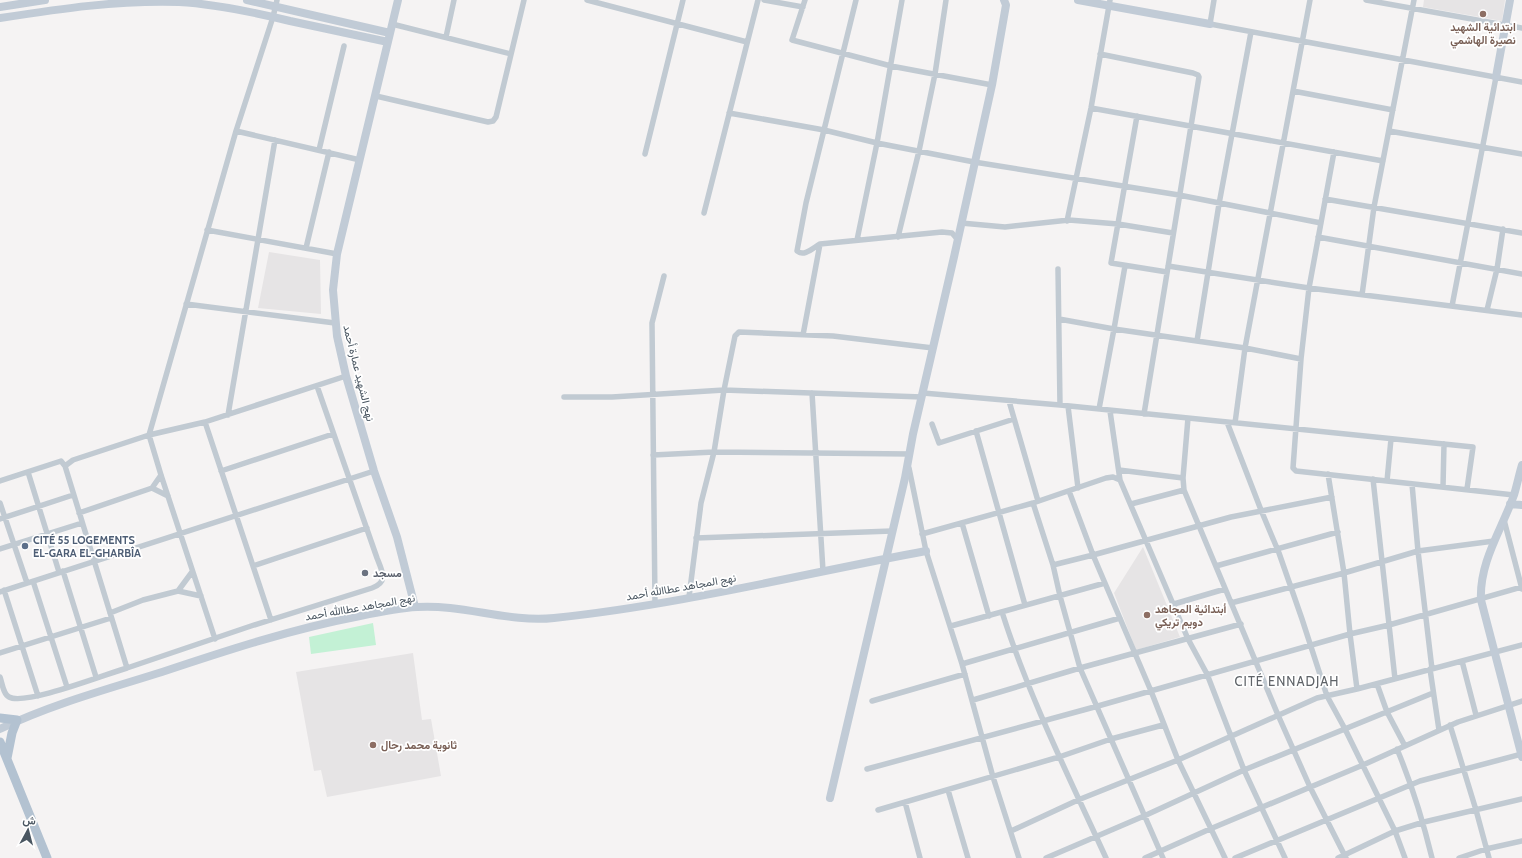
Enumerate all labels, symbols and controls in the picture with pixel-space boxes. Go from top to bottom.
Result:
marker: ابتدائية الشهيد نصيرة الهاشمي [1478,9,1488,19]
place label: ابتدائية الشهيد نصيرة الهاشمي [1450,20,1516,49]
street label: نهج الشهيد عمارة أحمد [339,323,378,423]
place label: CITÉ 55 LOGEMENTS EL-GARA EL-GHARBÎA [33,533,141,560]
marker: CITÉ 55 LOGEMENTS EL-GARA EL-GHARBÎA [20,541,30,551]
place label: مسجد [373,566,402,580]
marker: مسجد [360,568,370,578]
street label: نهج المجاهد عطاالله أحمد [625,570,737,605]
street label: نهج المجاهد عطاالله أحمد [304,590,416,625]
place label: أبتدائية المجاهد دويم تريكي [1155,602,1227,631]
marker: أبتدائية المجاهد دويم تريكي [1142,610,1152,620]
district label: CITÉ ENNADJAH [1235,672,1339,689]
place label: ثانوية محمد رحال [381,738,457,752]
marker: ثانوية محمد رحال [368,740,378,750]
north arrow [8,810,48,850]
text: ش [22,812,37,828]

